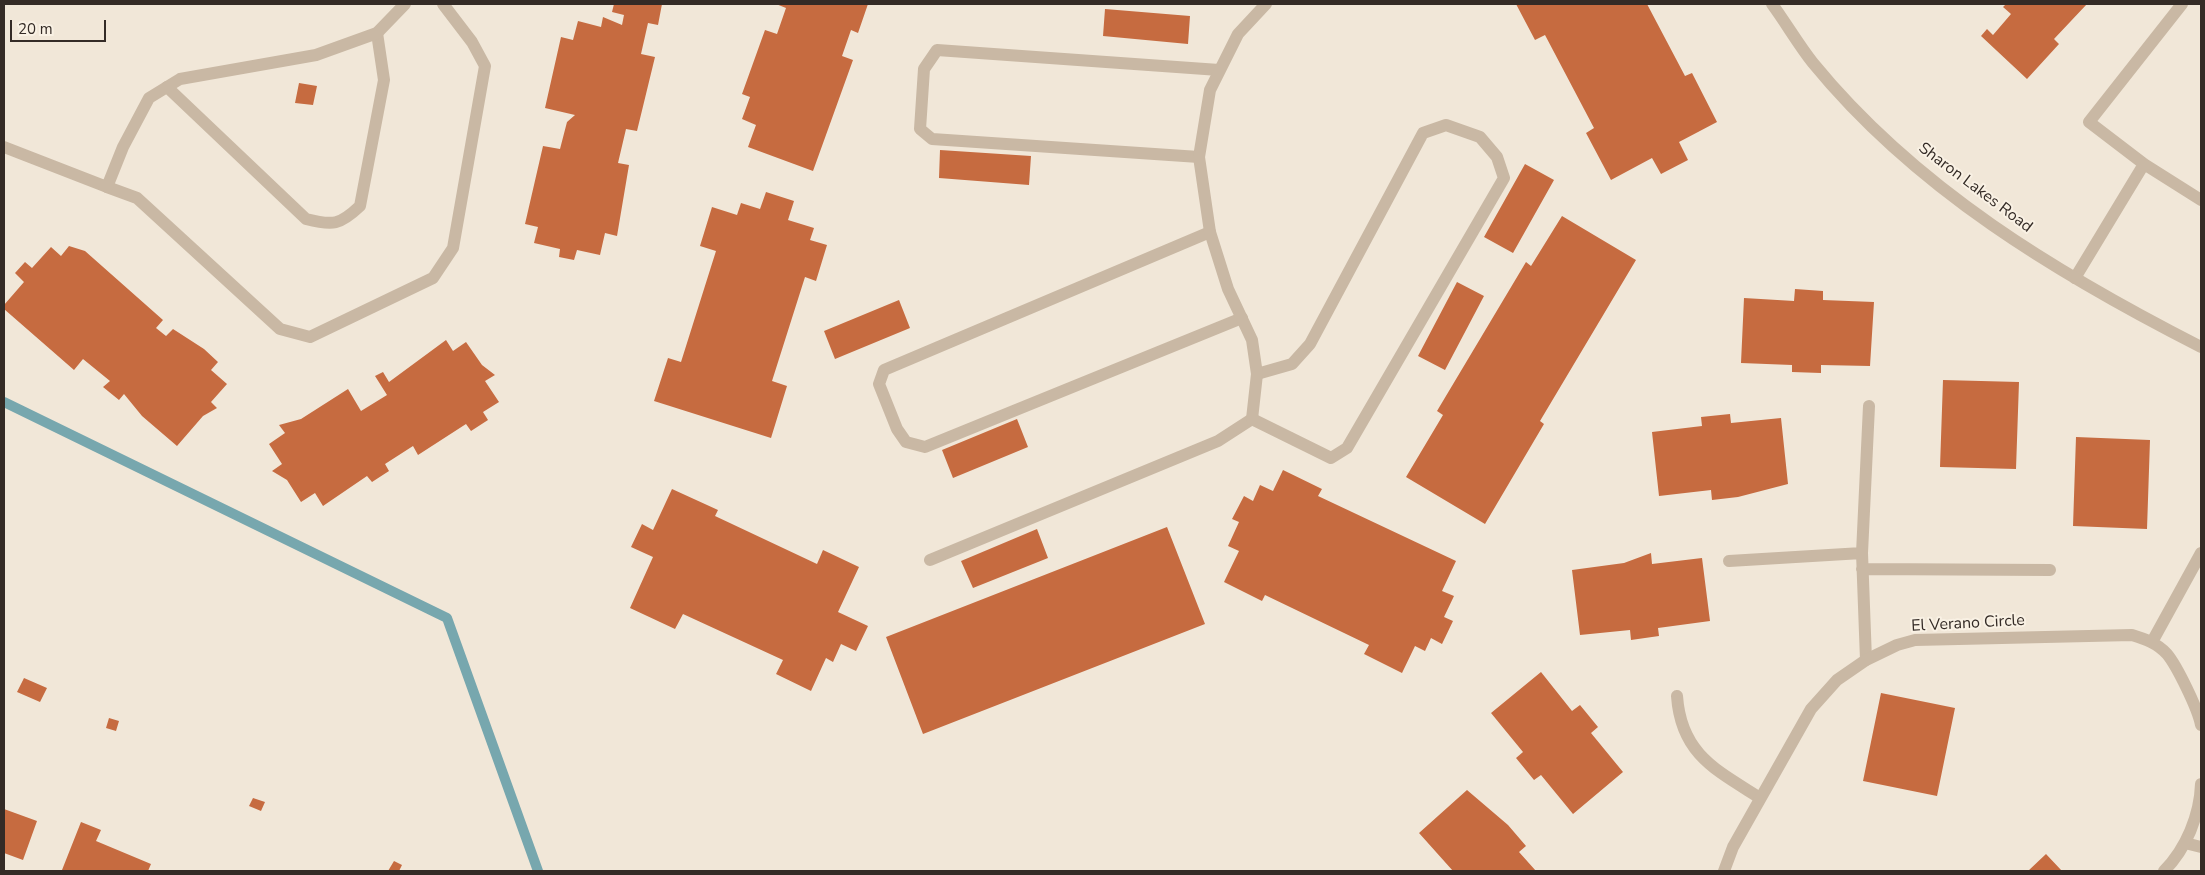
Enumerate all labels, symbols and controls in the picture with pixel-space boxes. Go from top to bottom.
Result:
scale bar [12,10,109,42]
text: 20 m [18,19,53,39]
street label: Sharon Lakes Road [1914,139,2036,237]
street label: El Verano Circle [1911,611,2025,637]

